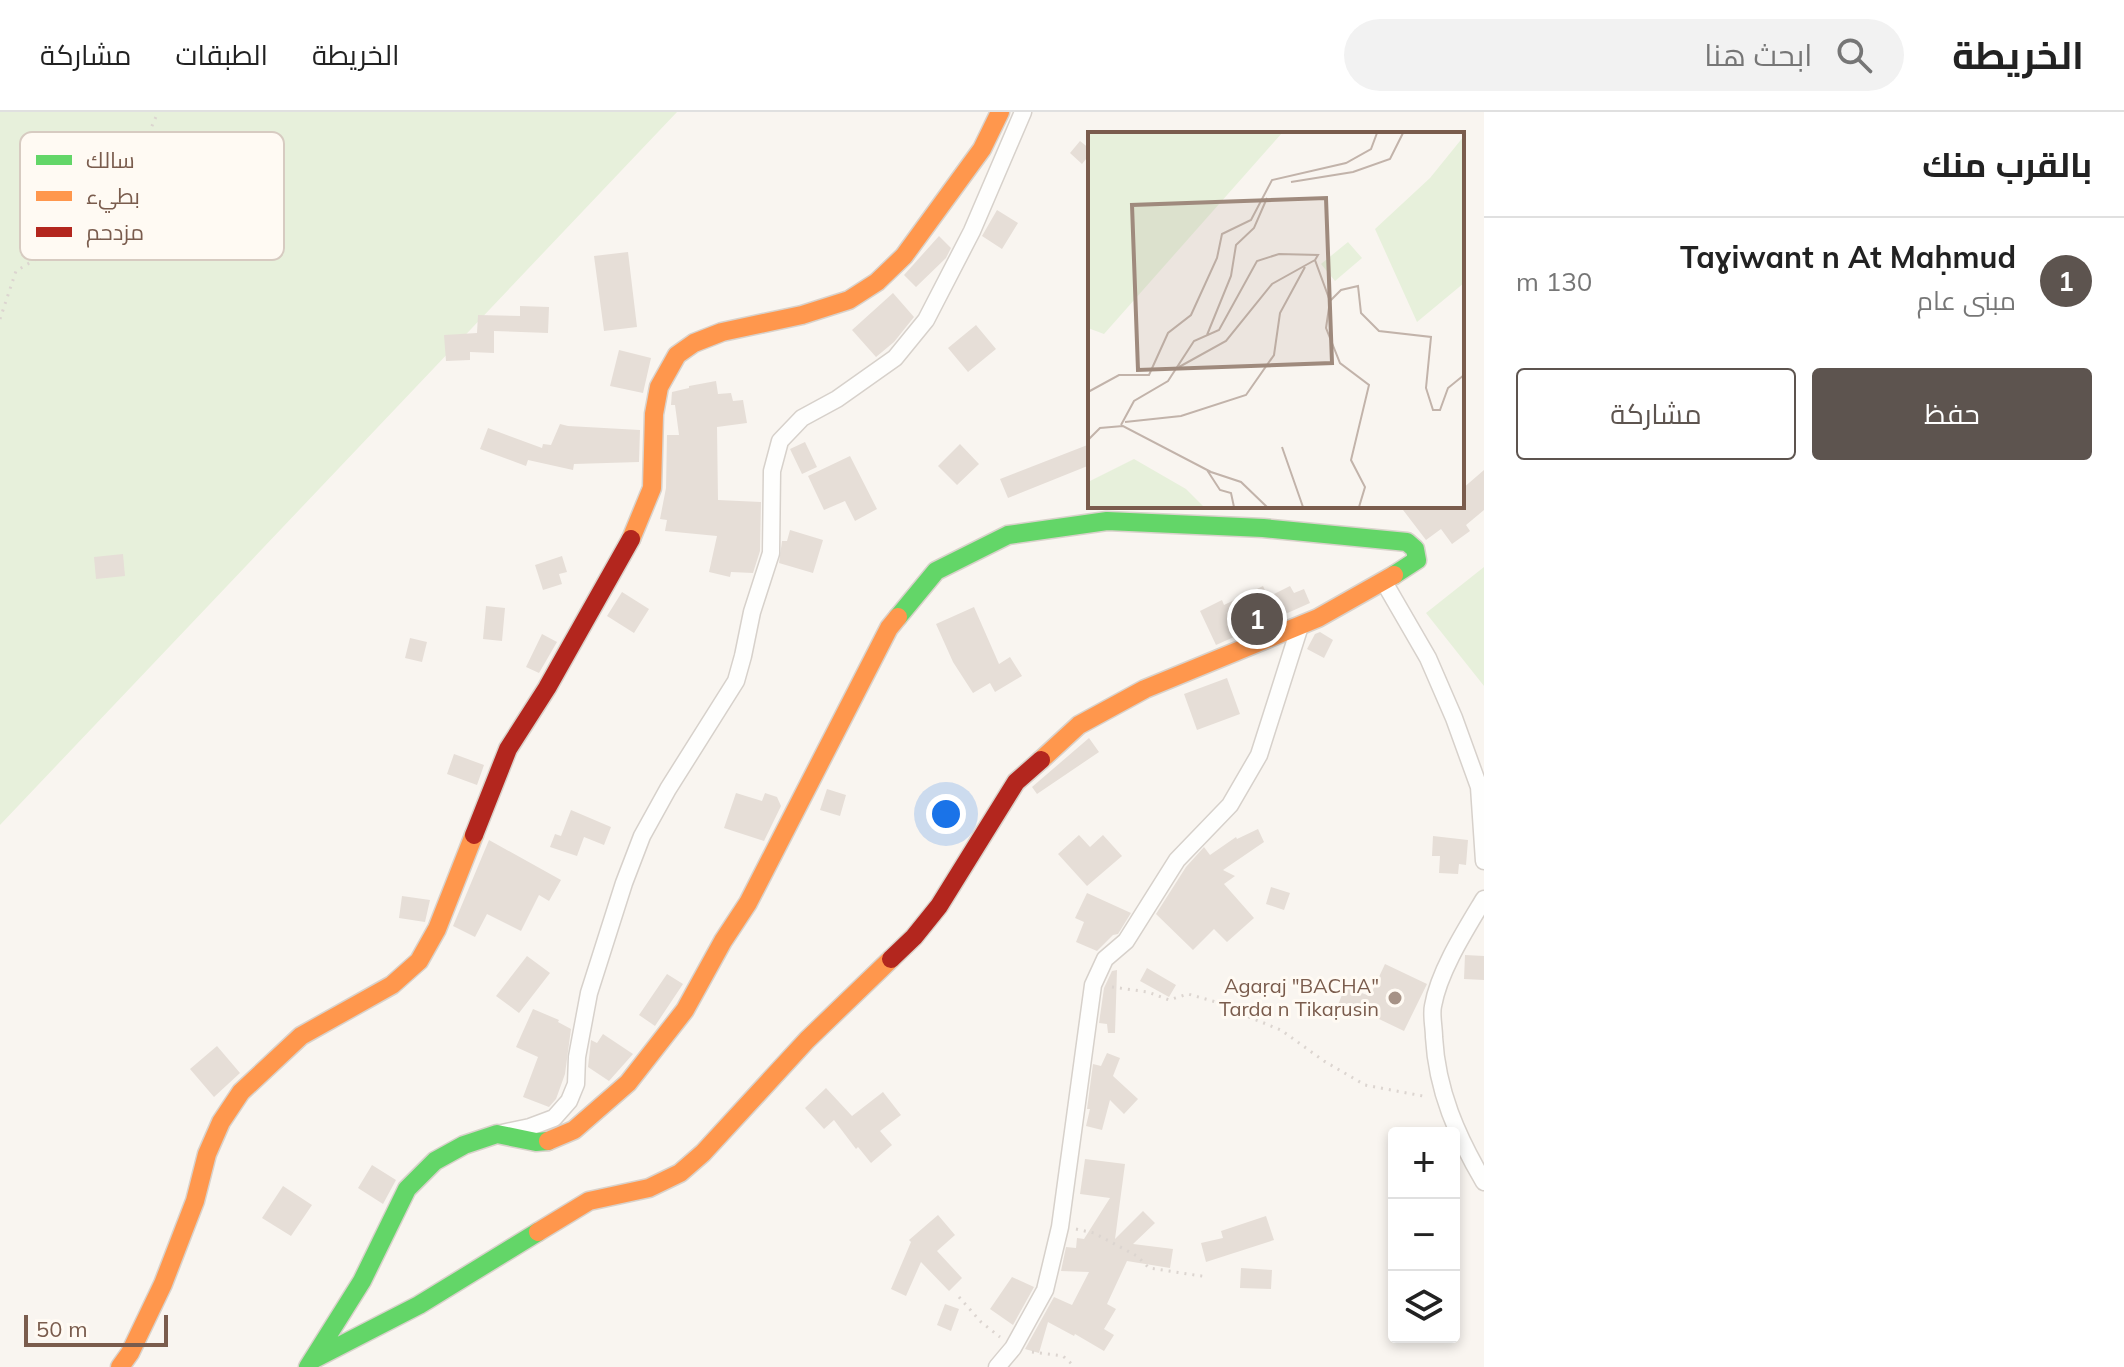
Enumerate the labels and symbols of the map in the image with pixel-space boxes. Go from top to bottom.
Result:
legend [20,132,284,260]
inset map [1088,132,1464,508]
text: سالك [86,146,135,174]
text: بطيء [86,182,140,213]
text: مزدحم [86,218,144,248]
pin: 1 [1231,589,1283,649]
your location [926,794,966,834]
place label: Agaṛaj "BACHA" Tarda n Tikaṛusin [1219,973,1379,1021]
marker: Agaṛaj "BACHA" Tarda n Tikaṛusin [1386,989,1404,1007]
scale bar [24,1311,168,1347]

